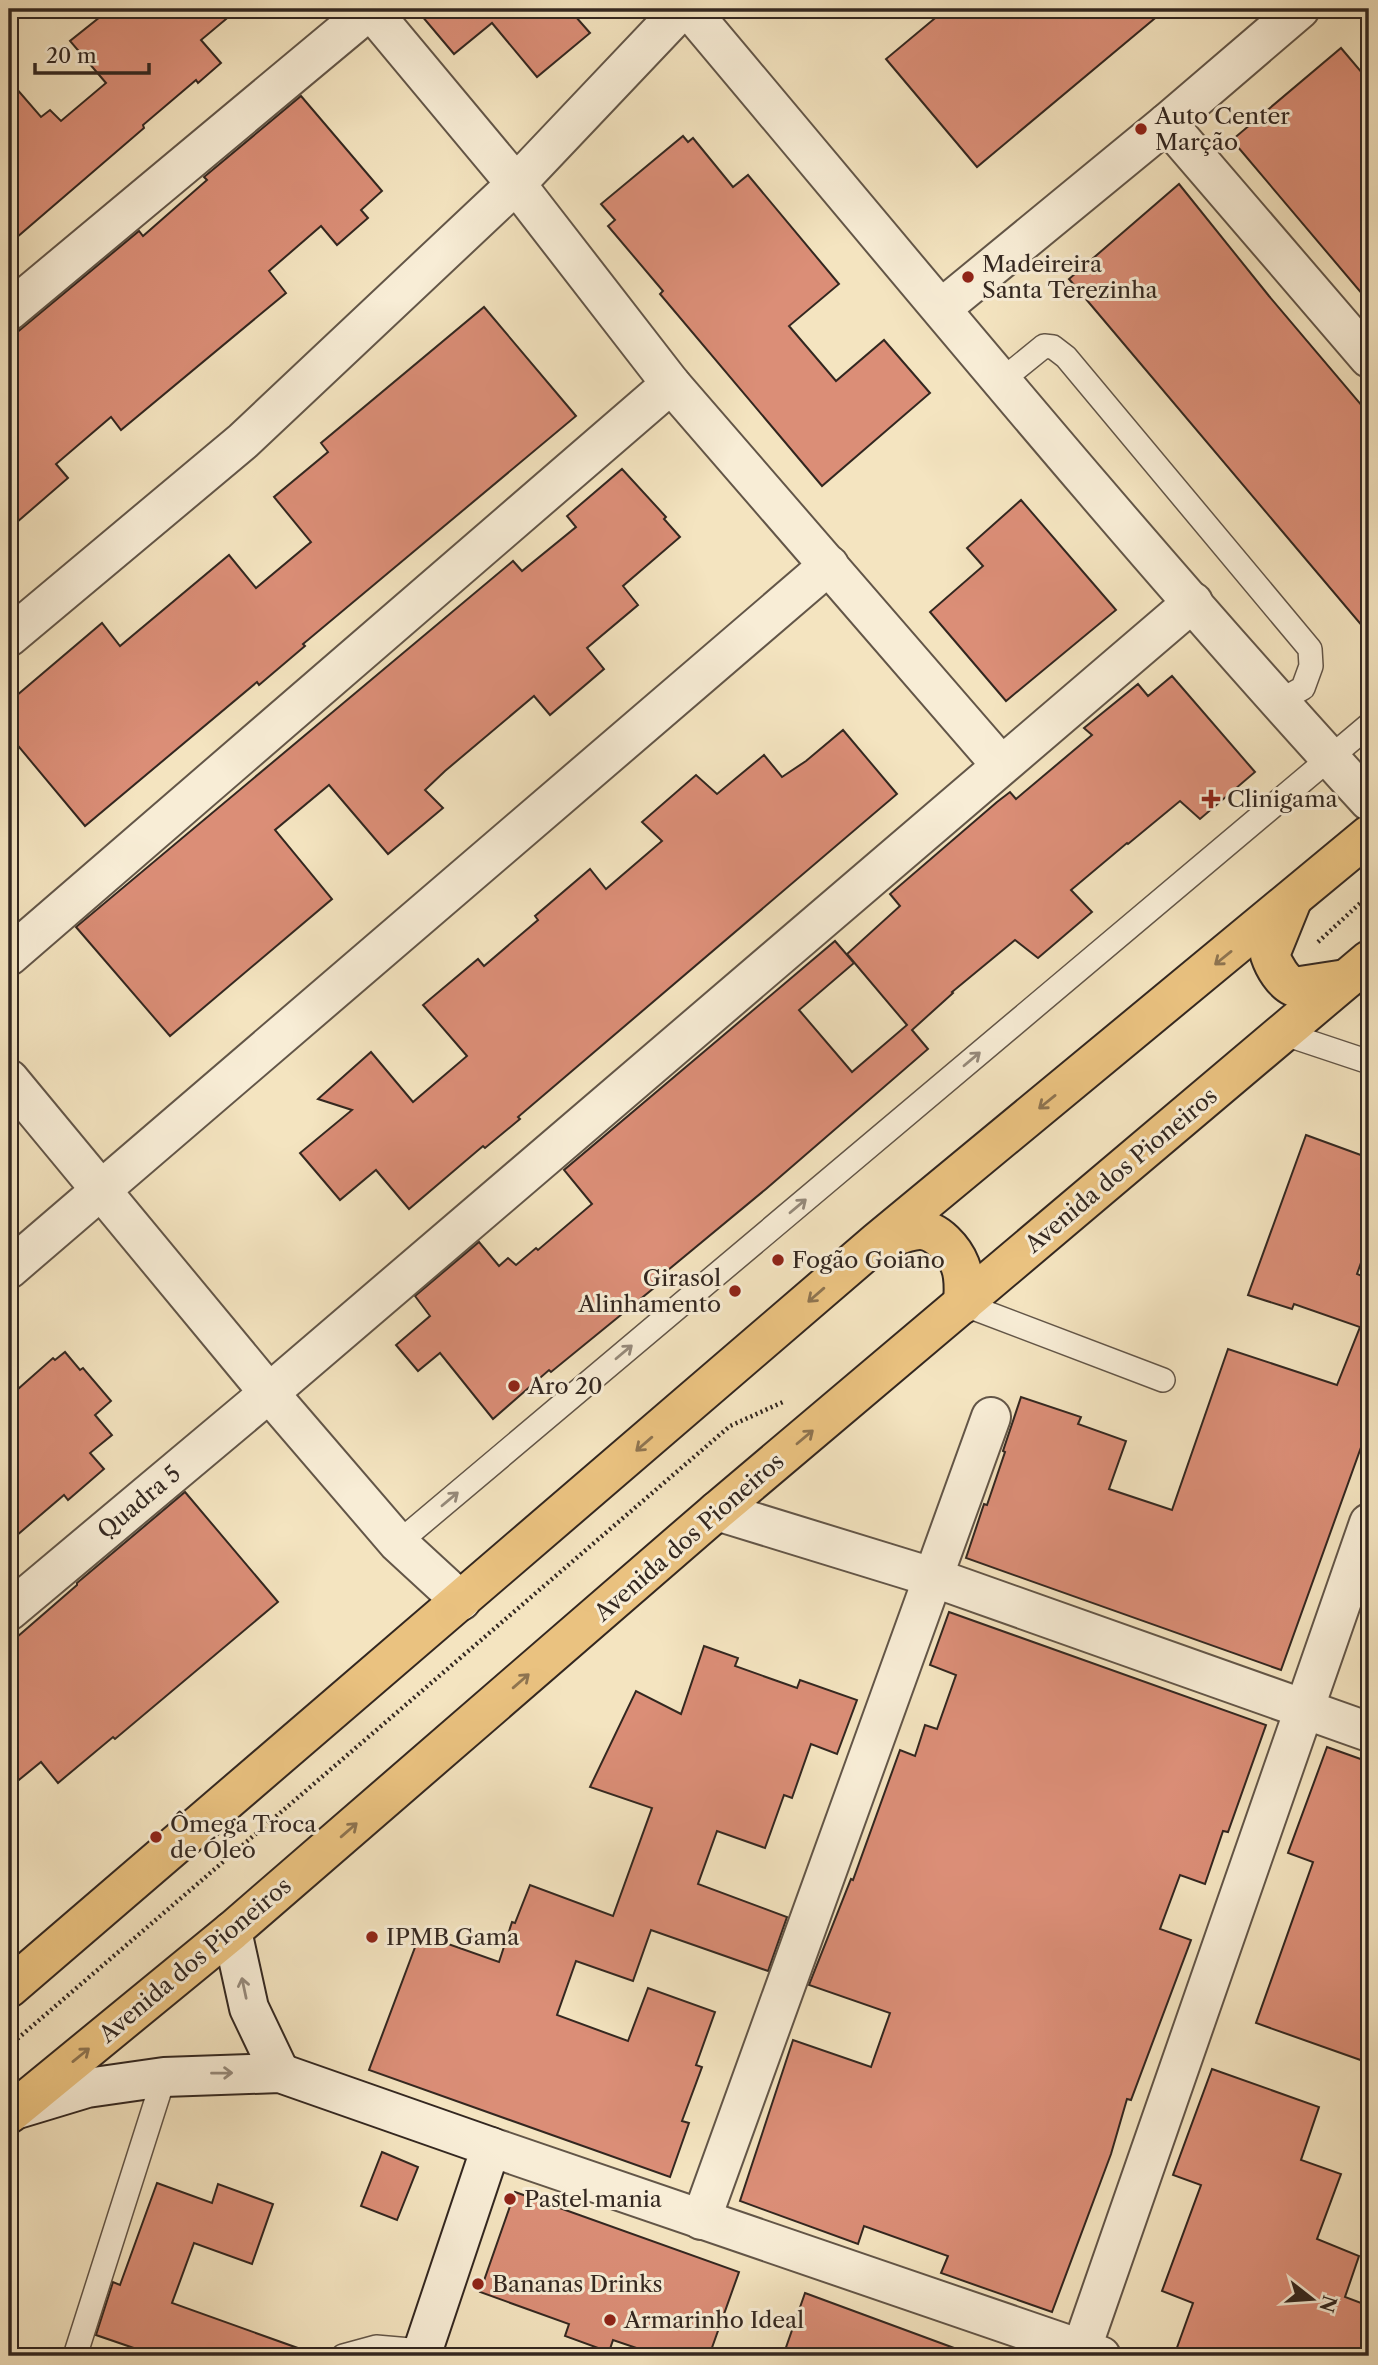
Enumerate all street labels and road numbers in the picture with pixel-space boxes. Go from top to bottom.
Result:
street label: Avenida dos Pioneiros [1019,1081,1223,1259]
street label: Avenida dos Pioneiros [588,1447,790,1628]
street label: Quadra 5 [92,1459,186,1545]
street label: Avenida dos Pioneiros [93,1871,297,2049]

